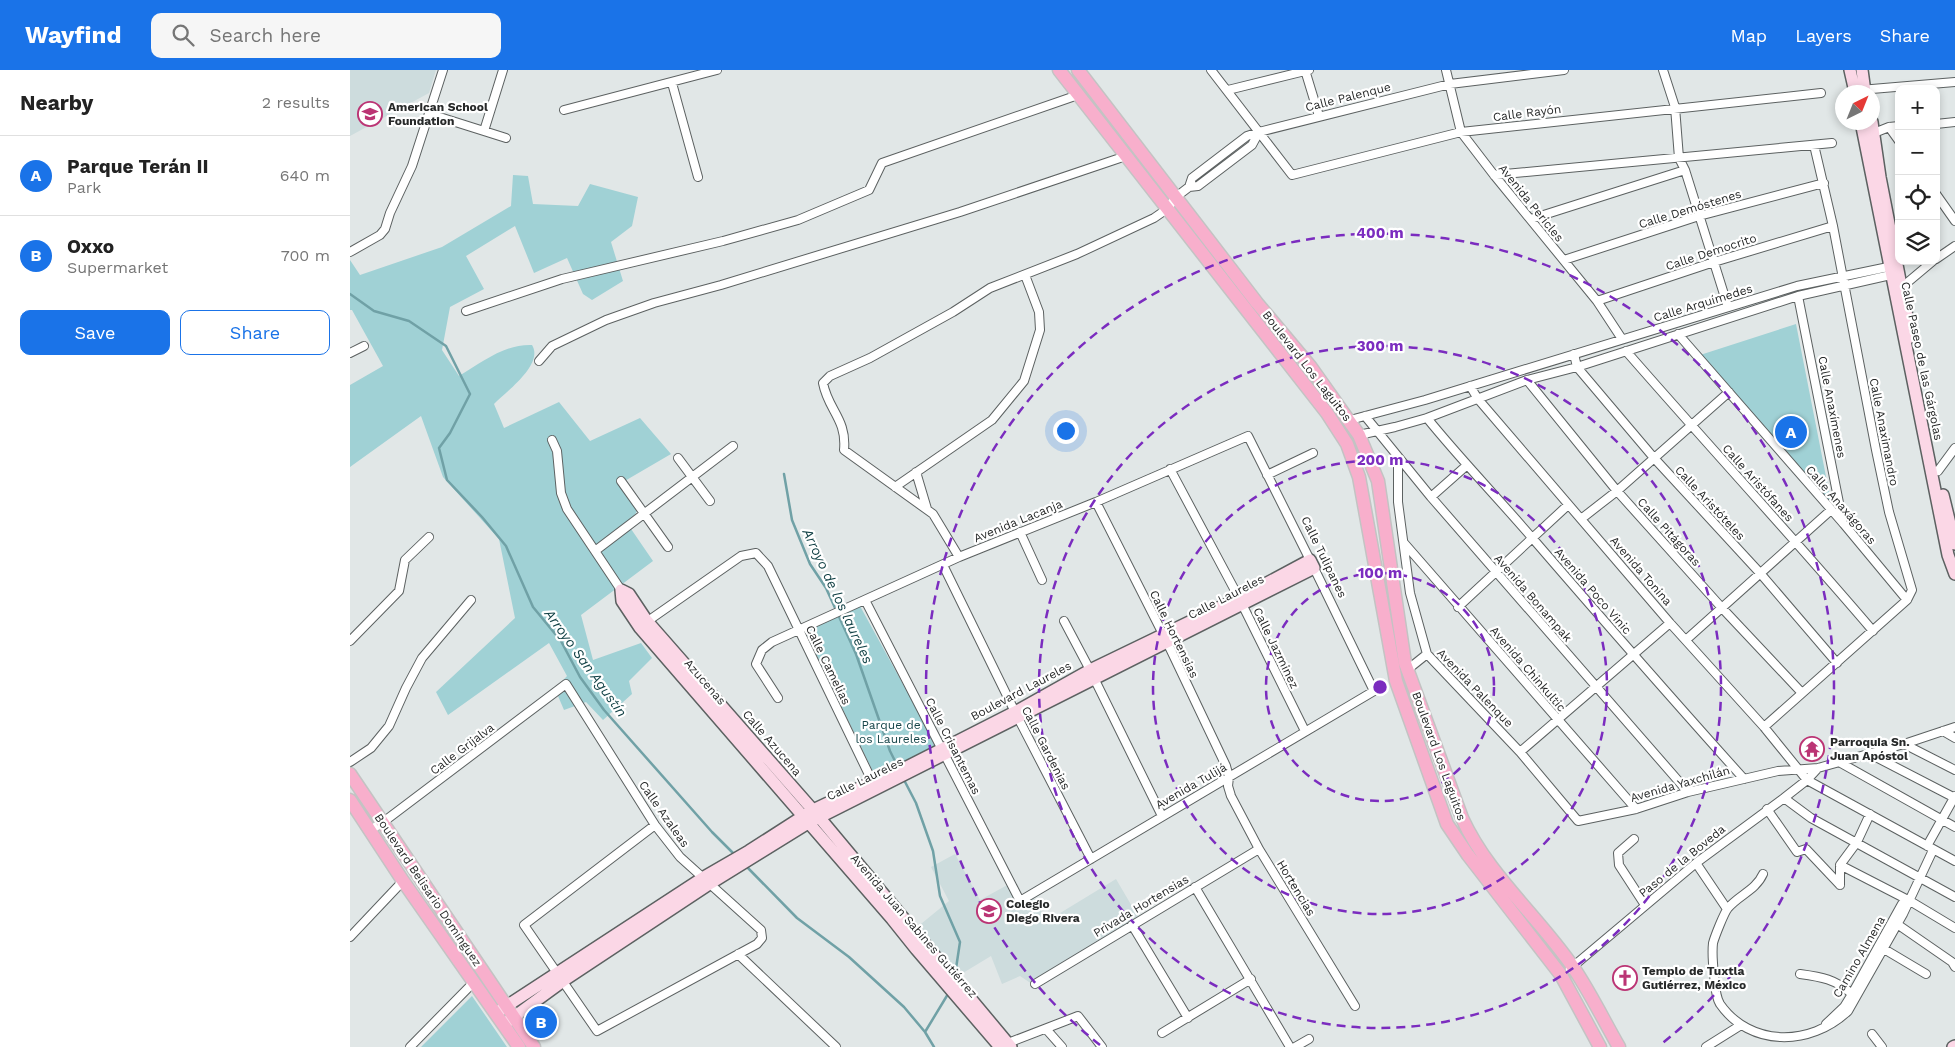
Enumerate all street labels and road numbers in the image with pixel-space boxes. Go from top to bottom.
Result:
street label: Calle Palenque [1304,80,1392,114]
street label: Calle Rayón [1492,102,1562,124]
street label: Avenida Pericles [1496,162,1566,244]
street label: Calle Demóstenes [1637,187,1743,231]
street label: Calle Democrito [1664,231,1758,273]
street label: Calle Paseo de las Gárgolas [1898,280,1946,442]
street label: Calle Arquímedes [1652,281,1754,325]
street label: Boulevard Los Laguitos [1260,308,1354,424]
street label: Calle Anaxímenes [1815,355,1849,459]
street label: Calle Anaximandro [1867,377,1901,487]
street label: Calle Aristófanes [1720,441,1796,525]
street label: Calle Aristóteles [1672,463,1748,543]
street label: Calle Anaxágoras [1803,463,1879,547]
street label: Calle Pitágoras [1635,495,1703,569]
street label: Avenida Lacanja [972,497,1065,545]
street label: Calle Tulipanes [1298,514,1350,600]
street label: Avenida Tonina [1607,534,1675,609]
street label: Avenida Poco Vinic [1552,545,1634,637]
street label: Avenida Bonampak [1491,551,1575,645]
street label: Calle Laureles [1186,572,1266,622]
street label: Calle Hortensias [1147,588,1201,680]
street label: Calle Jazminez [1250,605,1302,691]
street label: Calle Camelias [803,623,853,707]
street label: Avenida Chinkultic [1487,624,1569,715]
street label: Avenida Palenque [1434,646,1516,730]
street label: Azucenas [681,656,729,708]
street label: Boulevard Laureles [968,659,1074,723]
street label: Boulevard Los Laguitos [1409,690,1469,822]
street label: Calle Crisantemas [923,695,983,797]
street label: Calle Gardenias [1019,704,1073,792]
street label: Calle Azucena [740,707,804,779]
street label: Calle Grijalva [427,720,497,778]
street label: Calle Laureles [824,754,906,804]
street label: Avenida Tulijá [1153,760,1229,812]
street label: Avenida Yaxchilán [1629,763,1731,805]
street label: Calle Azaleas [636,778,692,850]
street label: Boulevard Belisario Domínguez [372,811,484,969]
street label: Paso de la Boveda [1636,822,1728,900]
street label: Avenida Juan Sabines Gutiérrez [848,851,980,1001]
street label: Hortencias [1274,857,1318,919]
street label: Privada Hortensias [1091,872,1191,940]
street label: Camino Almena [1830,913,1888,1000]

